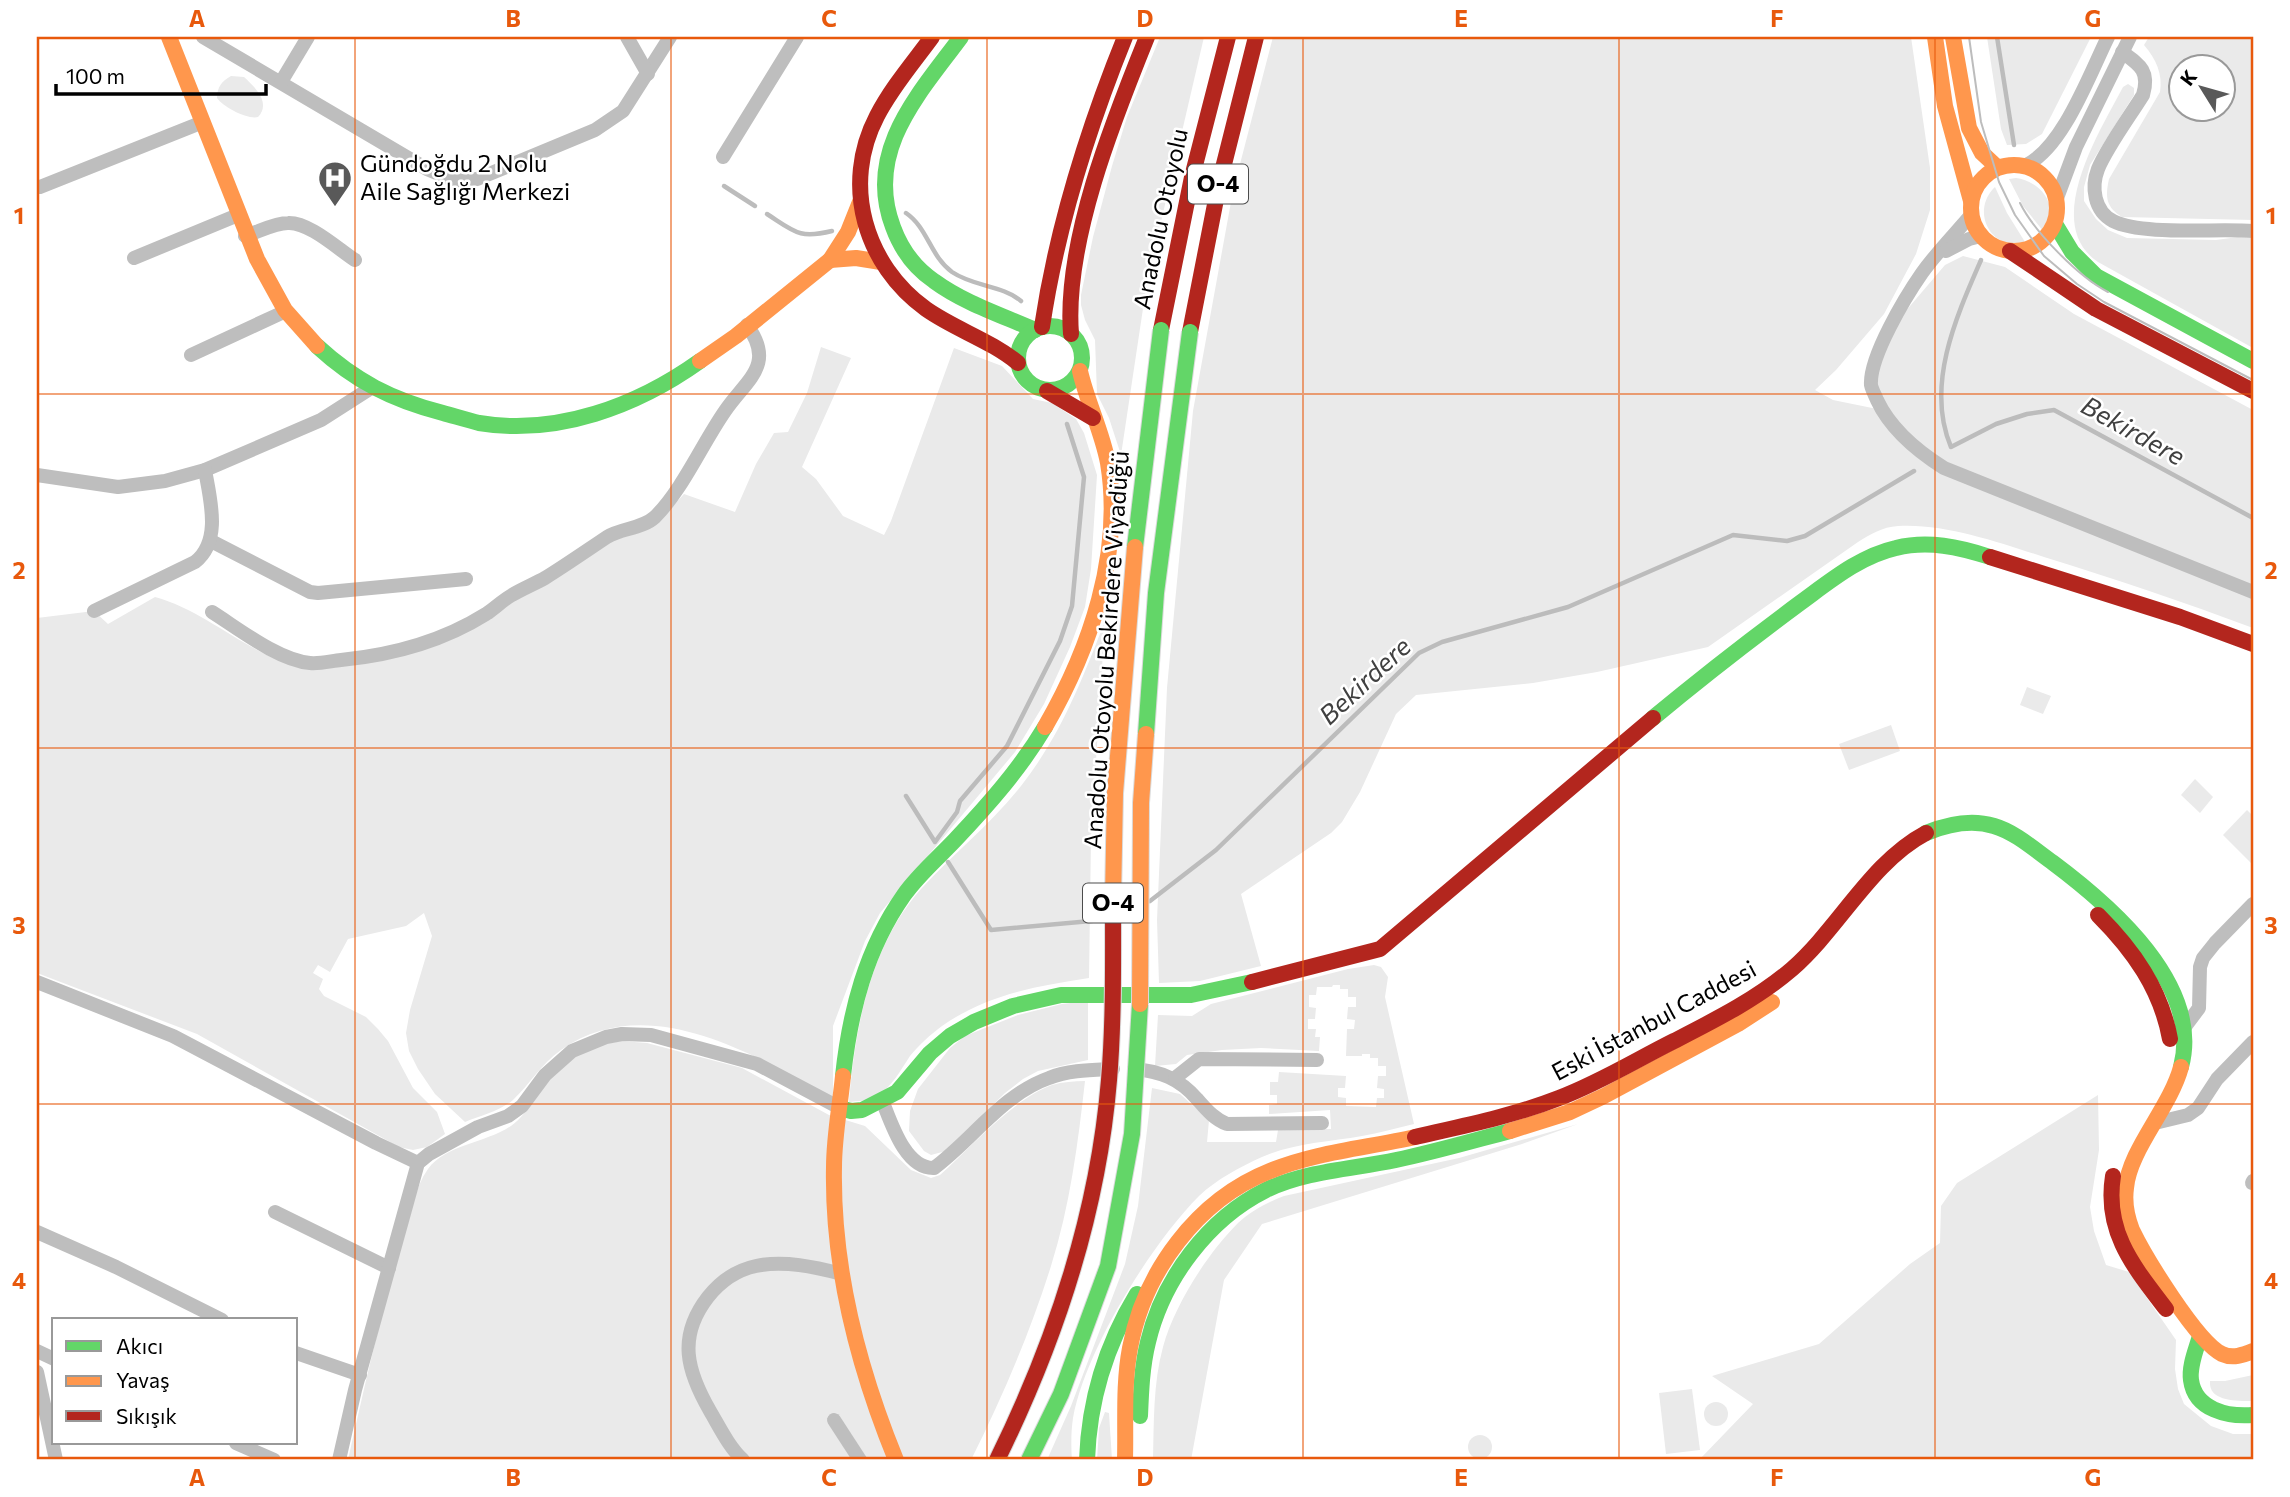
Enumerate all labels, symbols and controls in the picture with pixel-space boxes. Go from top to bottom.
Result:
text: A [189,4,206,32]
text: B [505,4,521,32]
text: C [821,4,837,32]
text: D [1137,4,1154,32]
text: E [1454,4,1468,32]
text: F [1770,4,1784,32]
text: G [2085,4,2101,32]
scale bar [56,52,266,96]
north arrow [2168,52,2238,122]
text: 100 m [66,63,125,88]
text: K [2175,65,2201,90]
street label: Anadolu Otoyolu [1126,126,1193,312]
place label: Gündoğdu 2 Nolu Aile Sağlığı Merkezi [360,148,570,205]
hospital icon: Gündoğdu 2 Nolu Aile Sağlığı Merkezi [316,159,354,208]
road number: O-4 [1188,164,1248,204]
text: 1 [14,201,24,229]
text: 1 [2266,201,2276,229]
water label: Bekirdere [2077,389,2191,471]
street label: Anadolu Otoyolu Bekirdere Viyadüğü [1077,450,1134,850]
text: 2 [12,556,26,584]
text: 2 [2264,556,2278,584]
water label: Bekirdere [1312,630,1416,730]
road number: O-4 [1083,884,1143,922]
text: 3 [12,911,26,939]
text: 3 [2264,911,2278,939]
street label: Eski İstanbul Caddesi [1546,954,1760,1086]
text: 4 [12,1266,26,1294]
text: 4 [2264,1266,2278,1294]
legend [52,1318,298,1444]
text: Akıcı [116,1333,163,1358]
text: Yavaş [116,1367,169,1392]
text: Sıkışık [116,1403,177,1428]
text: A [189,1463,206,1491]
text: B [505,1463,521,1491]
text: C [821,1463,837,1491]
text: D [1137,1463,1154,1491]
text: E [1454,1463,1468,1491]
text: F [1770,1463,1784,1491]
text: G [2085,1463,2101,1491]

